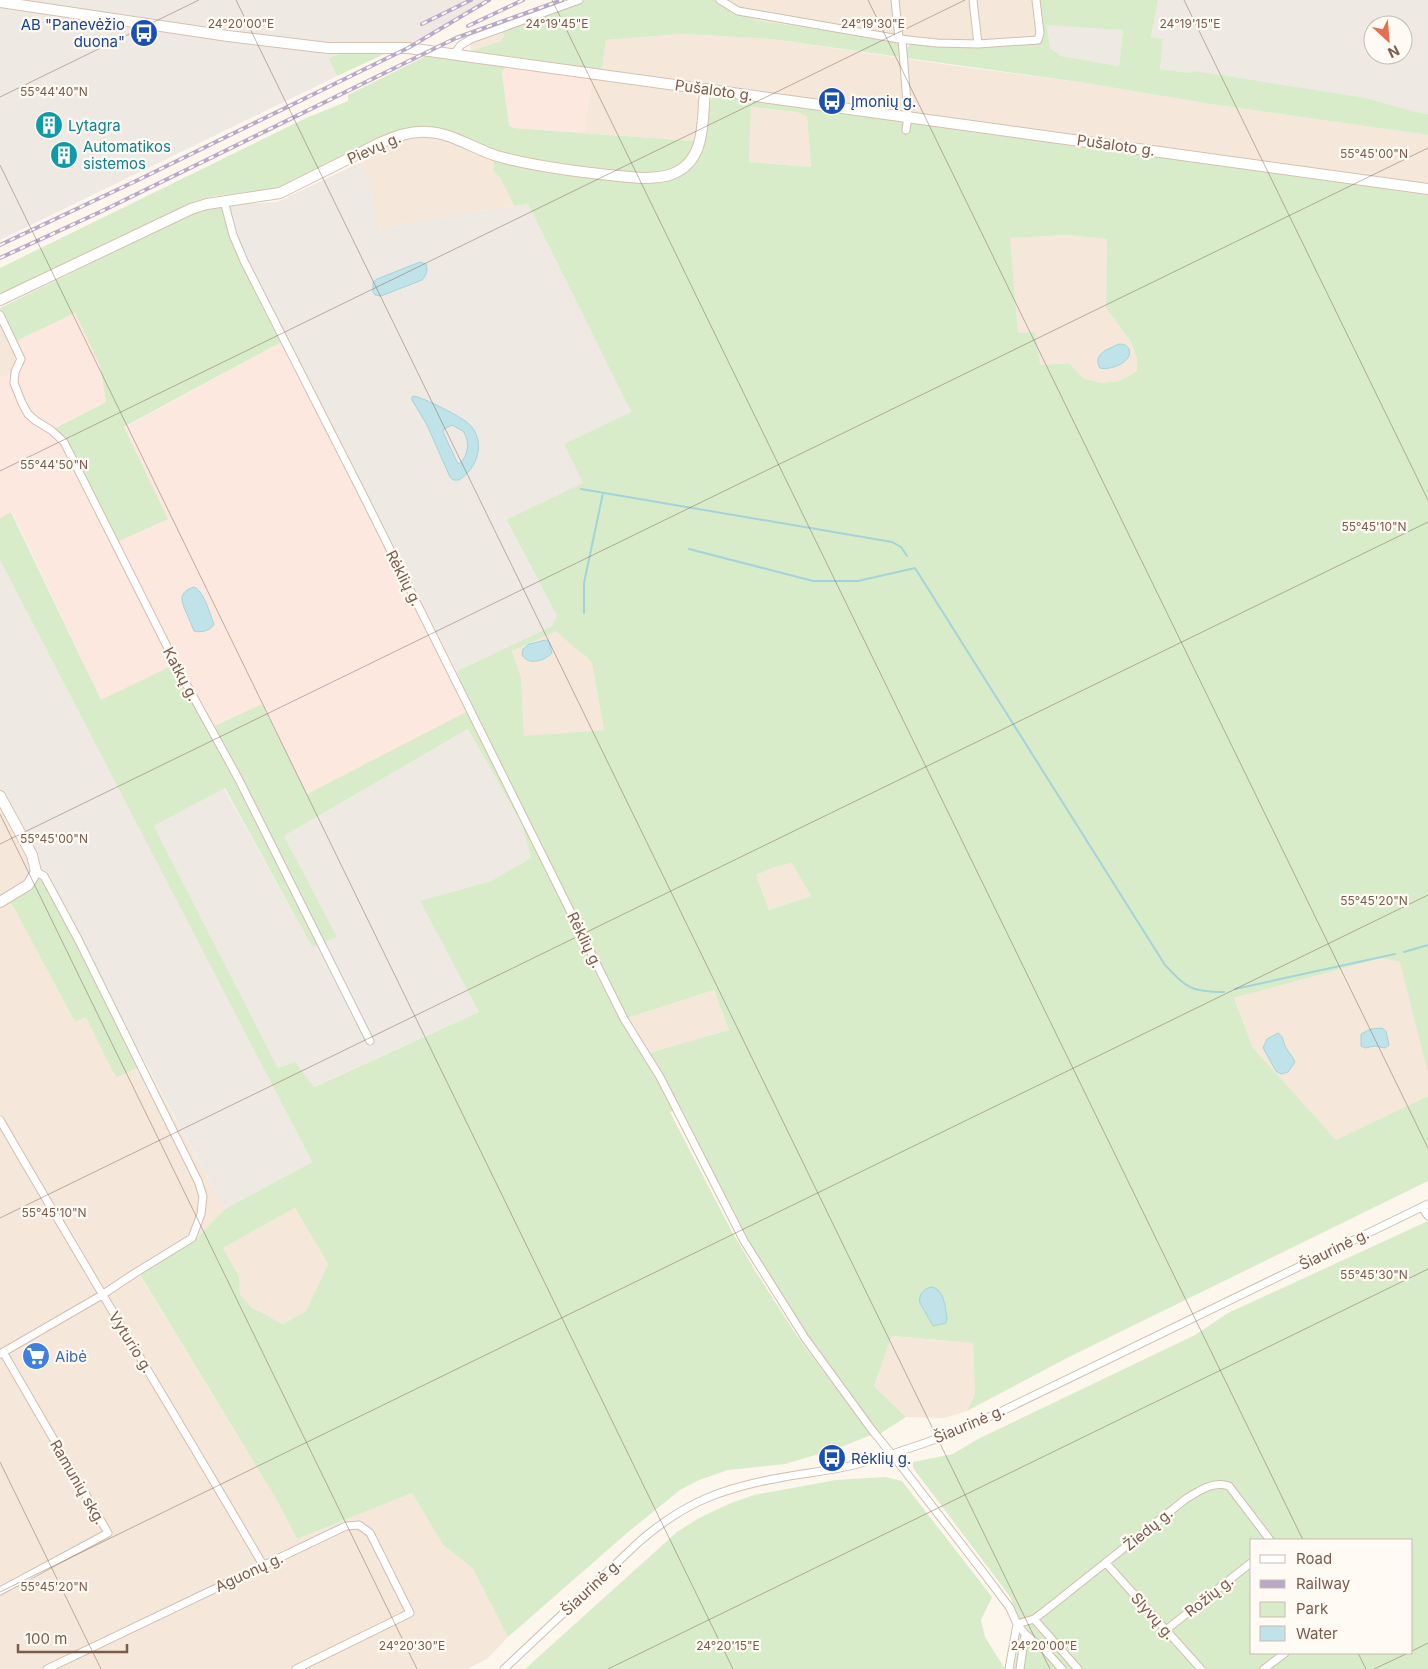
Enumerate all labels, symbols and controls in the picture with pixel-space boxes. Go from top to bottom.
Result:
place label: AB "Panevėžio duona" [21,15,125,51]
north arrow [1363,15,1413,65]
text: 24°20'00"E [208,16,274,31]
text: 24°19'45"E [525,16,589,31]
text: 24°19'30"E [841,16,905,31]
text: 24°19'15"E [1159,16,1221,31]
bus stop icon: AB "Panevėžio duona" [129,18,159,48]
text: N [1385,42,1402,62]
street label: Pušaloto g. [674,75,754,105]
text: 55°44'40"N [20,84,88,99]
bus stop icon: Įmonių g. [817,86,847,116]
place label: Įmonių g. [851,92,916,111]
building icon: Lytagra [34,110,64,140]
place label: Lytagra [68,116,121,135]
street label: Pievų g. [344,128,404,168]
street label: Pušaloto g. [1076,130,1156,160]
place label: Automatikos sistemos [83,137,171,173]
building icon: Automatikos sistemos [49,140,79,170]
text: 55°45'00"N [1340,146,1408,161]
text: 55°44'50"N [20,457,88,472]
text: 55°45'10"N [1341,519,1407,534]
street label: Rėklių g. [382,547,426,609]
street label: Katkų g. [159,644,203,704]
text: 55°45'00"N [20,831,88,846]
text: 55°45'20"N [1340,893,1408,908]
street label: Rėklių g. [563,909,607,971]
text: 55°45'10"N [21,1205,87,1220]
street label: Šiaurinė g. [1296,1224,1372,1274]
text: 55°45'30"N [1340,1267,1408,1282]
street label: Vyturio g. [105,1308,157,1376]
supermarket icon: Aibė [21,1341,51,1371]
place label: Aibė [55,1347,87,1366]
street label: Šiaurinė g. [931,1401,1007,1447]
street label: Ramunių skg. [46,1436,110,1528]
bus stop icon: Rėklių g. [817,1443,847,1473]
place label: Rėklių g. [851,1449,911,1468]
street label: Žiedų g. [1120,1503,1176,1555]
legend [1250,1539,1413,1654]
street label: Aguonų g. [212,1548,286,1596]
text: Road [1296,1549,1332,1568]
street label: Šiaurinė g. [557,1554,625,1620]
street label: Rožių g. [1181,1571,1237,1621]
text: Railway [1296,1574,1351,1593]
text: 55°45'20"N [20,1579,88,1594]
street label: Slyvų g. [1127,1589,1179,1643]
text: Park [1296,1599,1329,1618]
scale bar [18,1622,126,1654]
text: Water [1296,1624,1338,1643]
text: 100 m [25,1629,67,1648]
text: 24°20'30"E [379,1638,445,1653]
text: 24°20'15"E [696,1638,760,1653]
text: 24°20'00"E [1011,1638,1077,1653]

